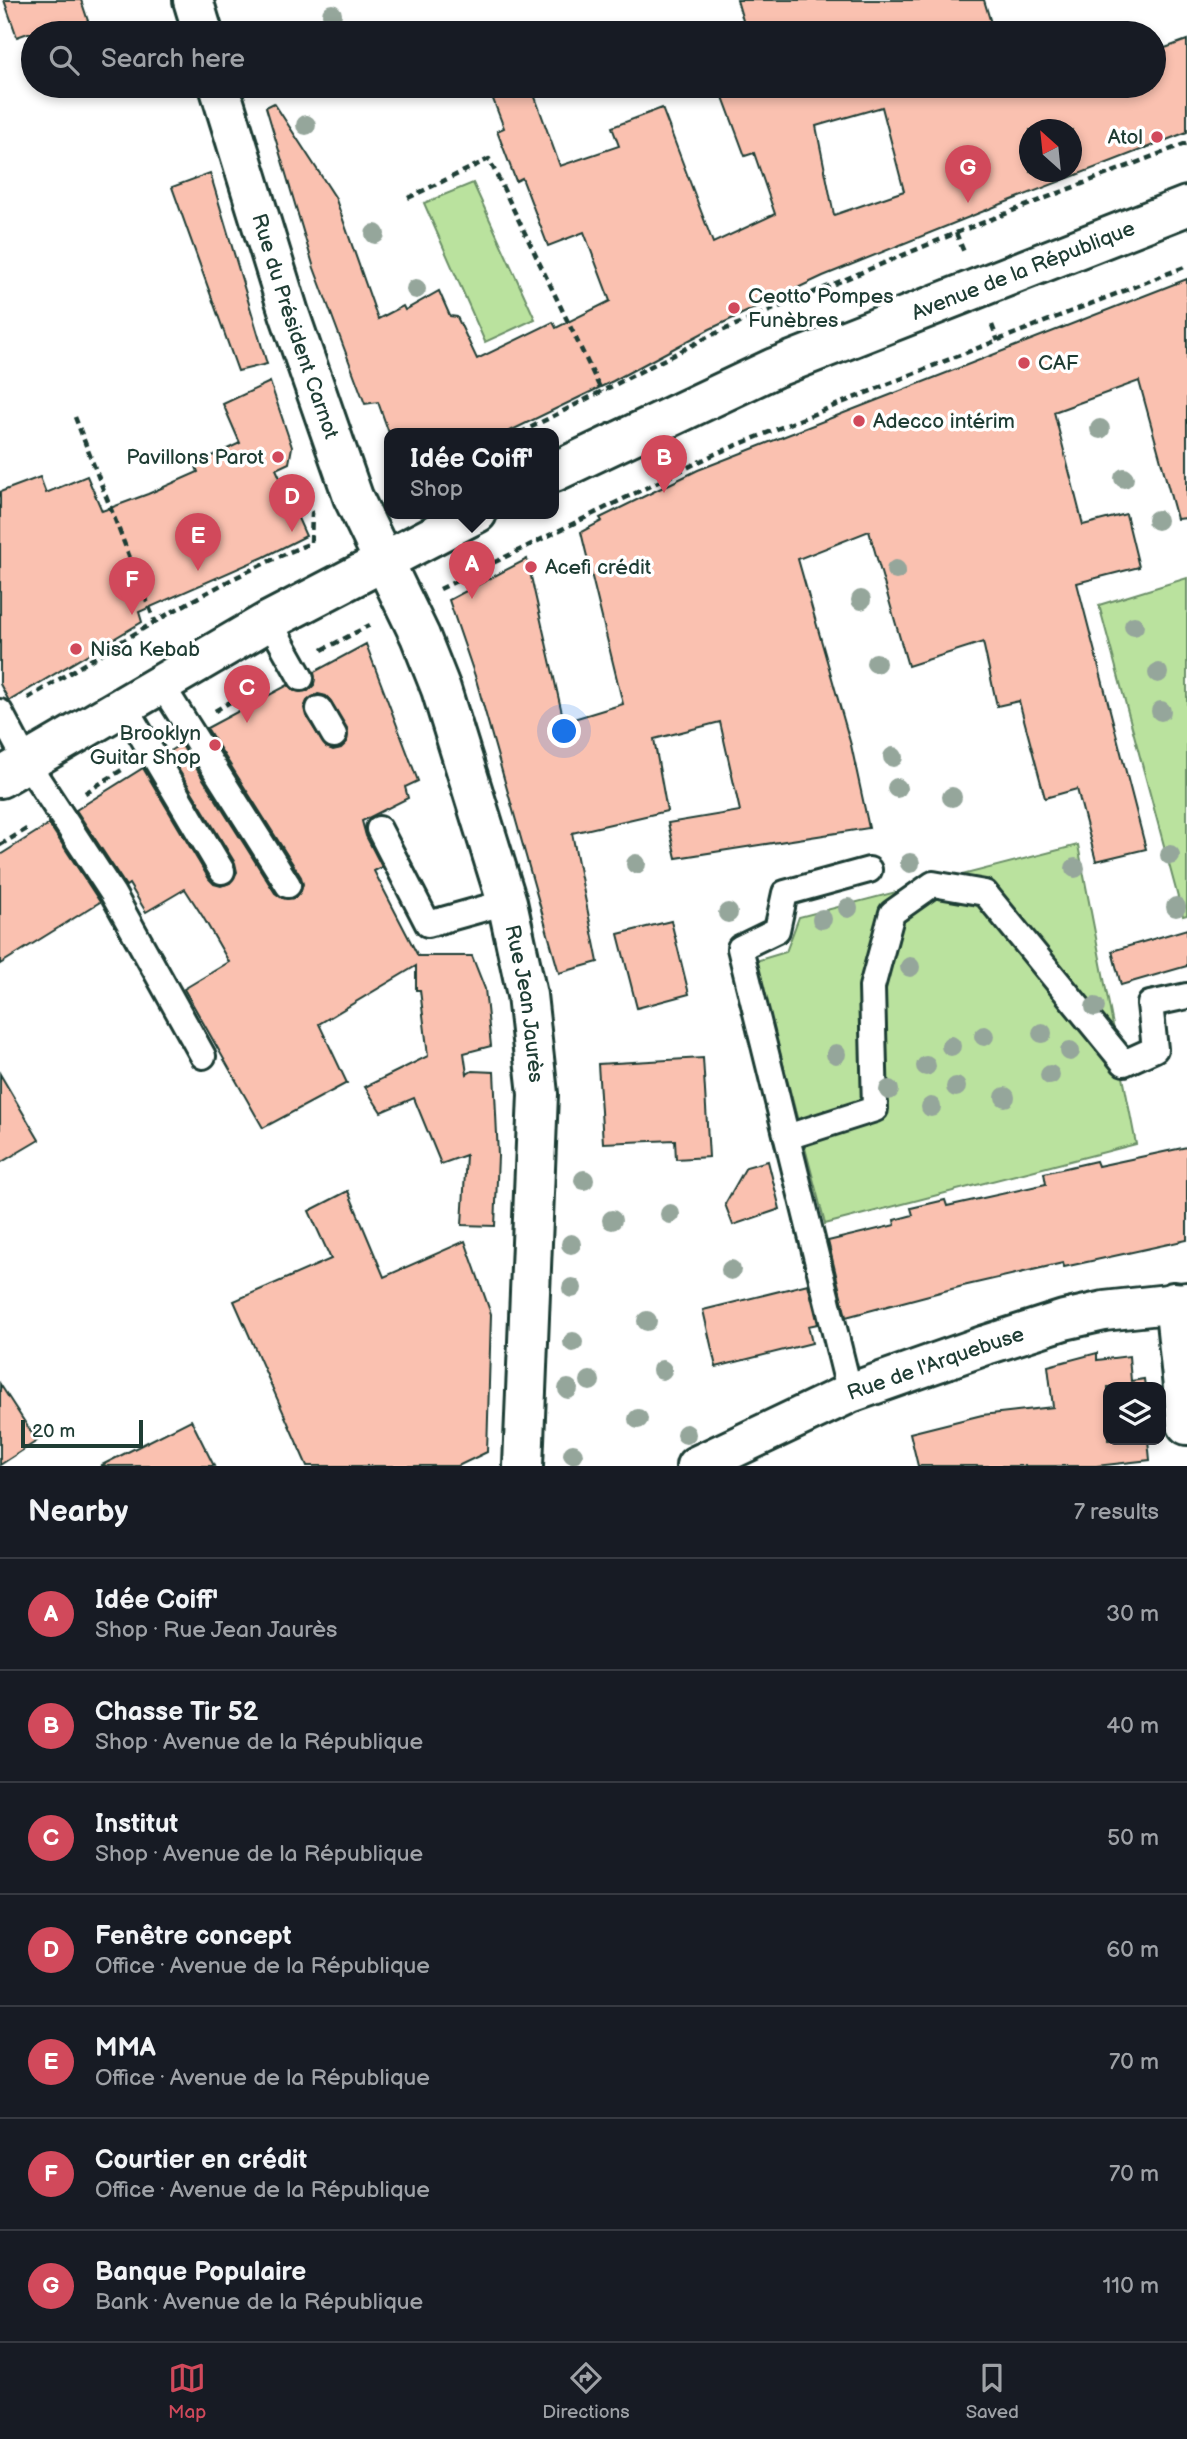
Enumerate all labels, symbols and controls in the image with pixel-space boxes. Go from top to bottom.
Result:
search box [21,21,1166,98]
icon: search [45,41,83,79]
text: Search here [101,44,245,75]
north arrow [1019,119,1082,182]
place label: Atol [1108,125,1143,150]
marker: Atol [1149,129,1165,145]
pin: G [945,145,991,203]
street label: Rue du Président Carnot [247,211,344,442]
street label: Avenue de la République [908,215,1138,325]
place label: Ceotto Pompes Funèbres [748,284,894,333]
marker: Ceotto Pompes Funèbres [726,300,742,316]
place label: CAF [1038,351,1079,376]
marker: CAF [1016,355,1032,371]
place label: Adecco intérim [873,409,1015,434]
marker: Adecco intérim [851,413,867,429]
popup [384,428,559,519]
pin: B [641,435,687,493]
text: Idée Coiff' [410,444,533,475]
place label: Pavillons Parot [126,445,265,470]
marker: Pavillons Parot [270,449,286,465]
pin: D [269,474,315,532]
text: Shop [410,475,463,503]
pin: E [175,513,221,571]
pin: A [449,541,495,599]
place label: Acefi crédit [545,555,652,580]
pin: F [109,557,155,615]
marker: Acefi crédit [523,559,539,575]
place label: Nisa Kebab [90,637,200,662]
marker: Nisa Kebab [68,641,84,657]
pin: C [224,665,270,723]
your location [547,714,581,748]
place label: Brooklyn Guitar Shop [90,721,201,770]
marker: Brooklyn Guitar Shop [207,737,223,753]
street label: Rue Jean Jaurès [500,923,549,1084]
street label: Rue de l'Arquebuse [844,1321,1027,1406]
map controls [1103,1382,1166,1445]
button: layers [1103,1382,1166,1445]
scale bar [21,1417,144,1449]
text: 20 m [32,1420,75,1443]
text: Nearby [28,1494,128,1530]
text: 7 results [1074,1498,1159,1526]
text: Idée Coiff' [95,1585,218,1616]
text: A [44,1600,58,1628]
text: 30 m [1106,1600,1159,1628]
text: Shop · Rue Jean Jaurès [95,1616,337,1644]
text: Chasse Tir 52 [95,1697,258,1728]
text: B [43,1712,59,1740]
text: 40 m [1106,1712,1159,1740]
text: Shop · Avenue de la République [95,1728,423,1756]
text: Institut [95,1809,178,1840]
text: C [43,1824,59,1852]
text: 50 m [1107,1824,1159,1852]
text: Shop · Avenue de la République [95,1840,423,1868]
text: Fenêtre concept [95,1921,291,1952]
text: D [43,1936,59,1964]
text: 60 m [1106,1936,1159,1964]
text: Office · Avenue de la République [95,1952,430,1980]
text: MMA [95,2033,156,2064]
text: E [44,2048,58,2076]
text: 70 m [1109,2048,1159,2076]
text: Office · Avenue de la République [95,2064,430,2092]
text: Courtier en crédit [95,2145,307,2176]
text: F [44,2160,58,2188]
text: 70 m [1109,2160,1159,2188]
text: Office · Avenue de la République [95,2176,430,2204]
text: Banque Populaire [95,2257,306,2288]
text: G [43,2272,59,2300]
text: 110 m [1102,2272,1159,2300]
text: Bank · Avenue de la République [95,2288,423,2316]
tab: Map [168,2359,206,2424]
tab: Directions [542,2359,630,2424]
tab: Saved [966,2359,1019,2424]

